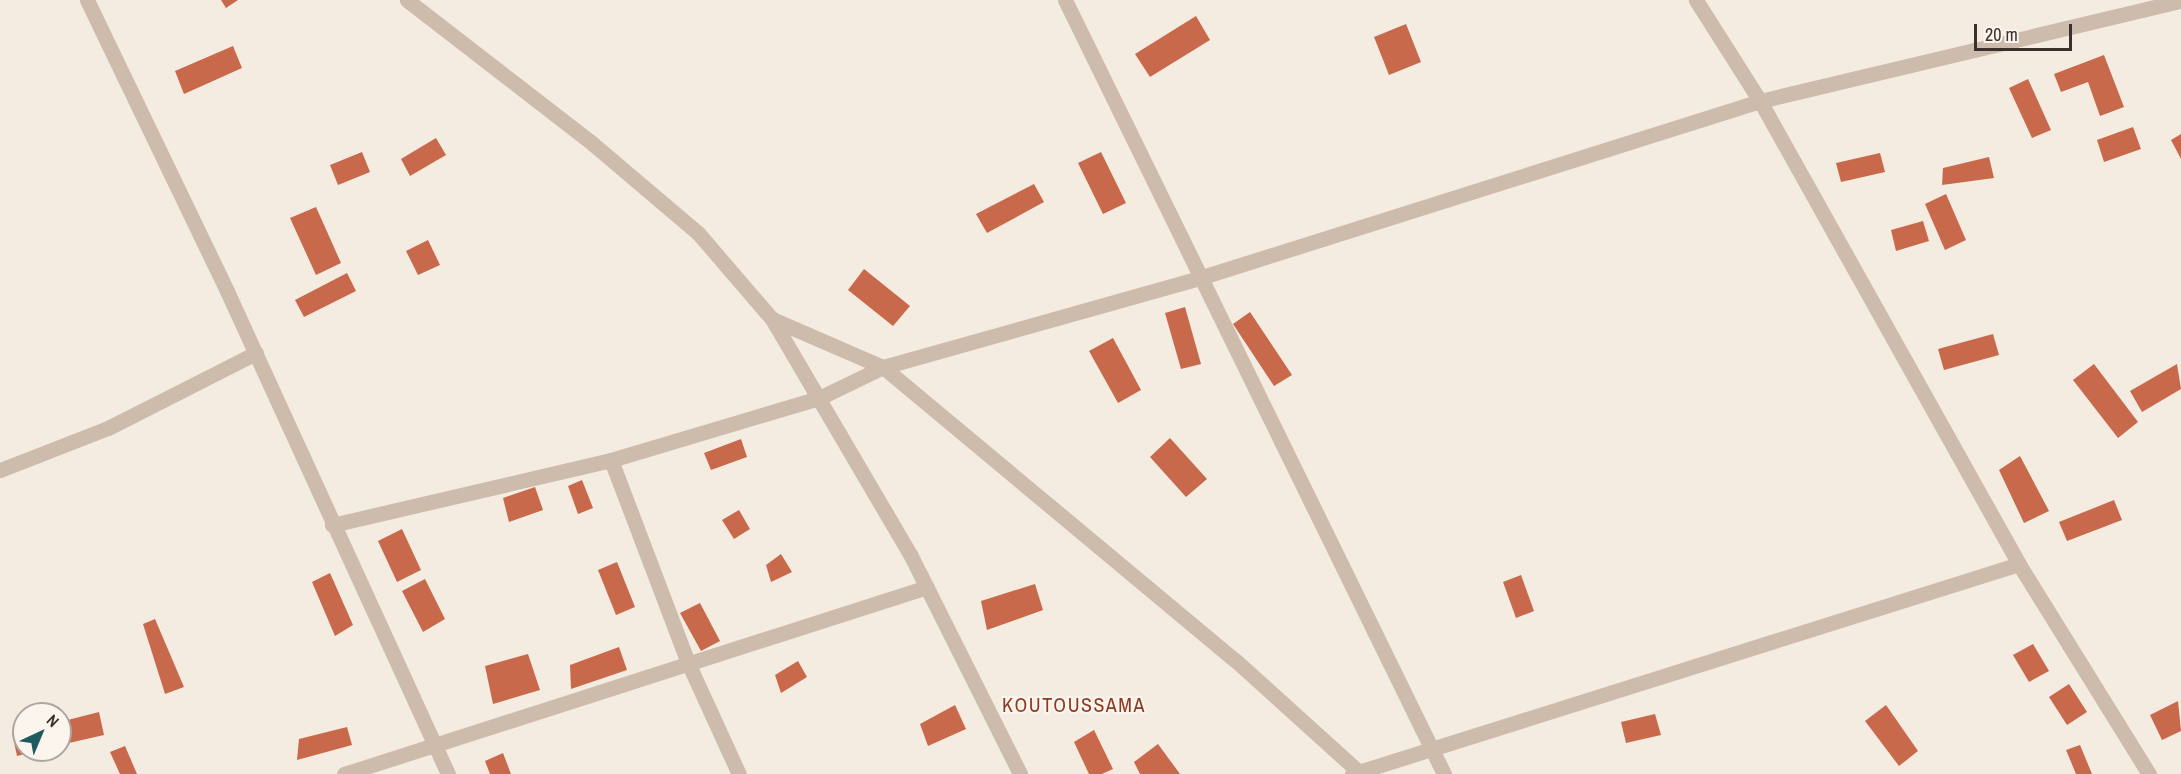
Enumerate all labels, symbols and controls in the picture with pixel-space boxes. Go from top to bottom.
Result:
scale bar [1977,12,2074,50]
text: 20 m [1985,22,2018,47]
district label: KOUTOUSSAMA [1002,692,1146,716]
north arrow [12,702,72,762]
text: N [42,709,64,732]

